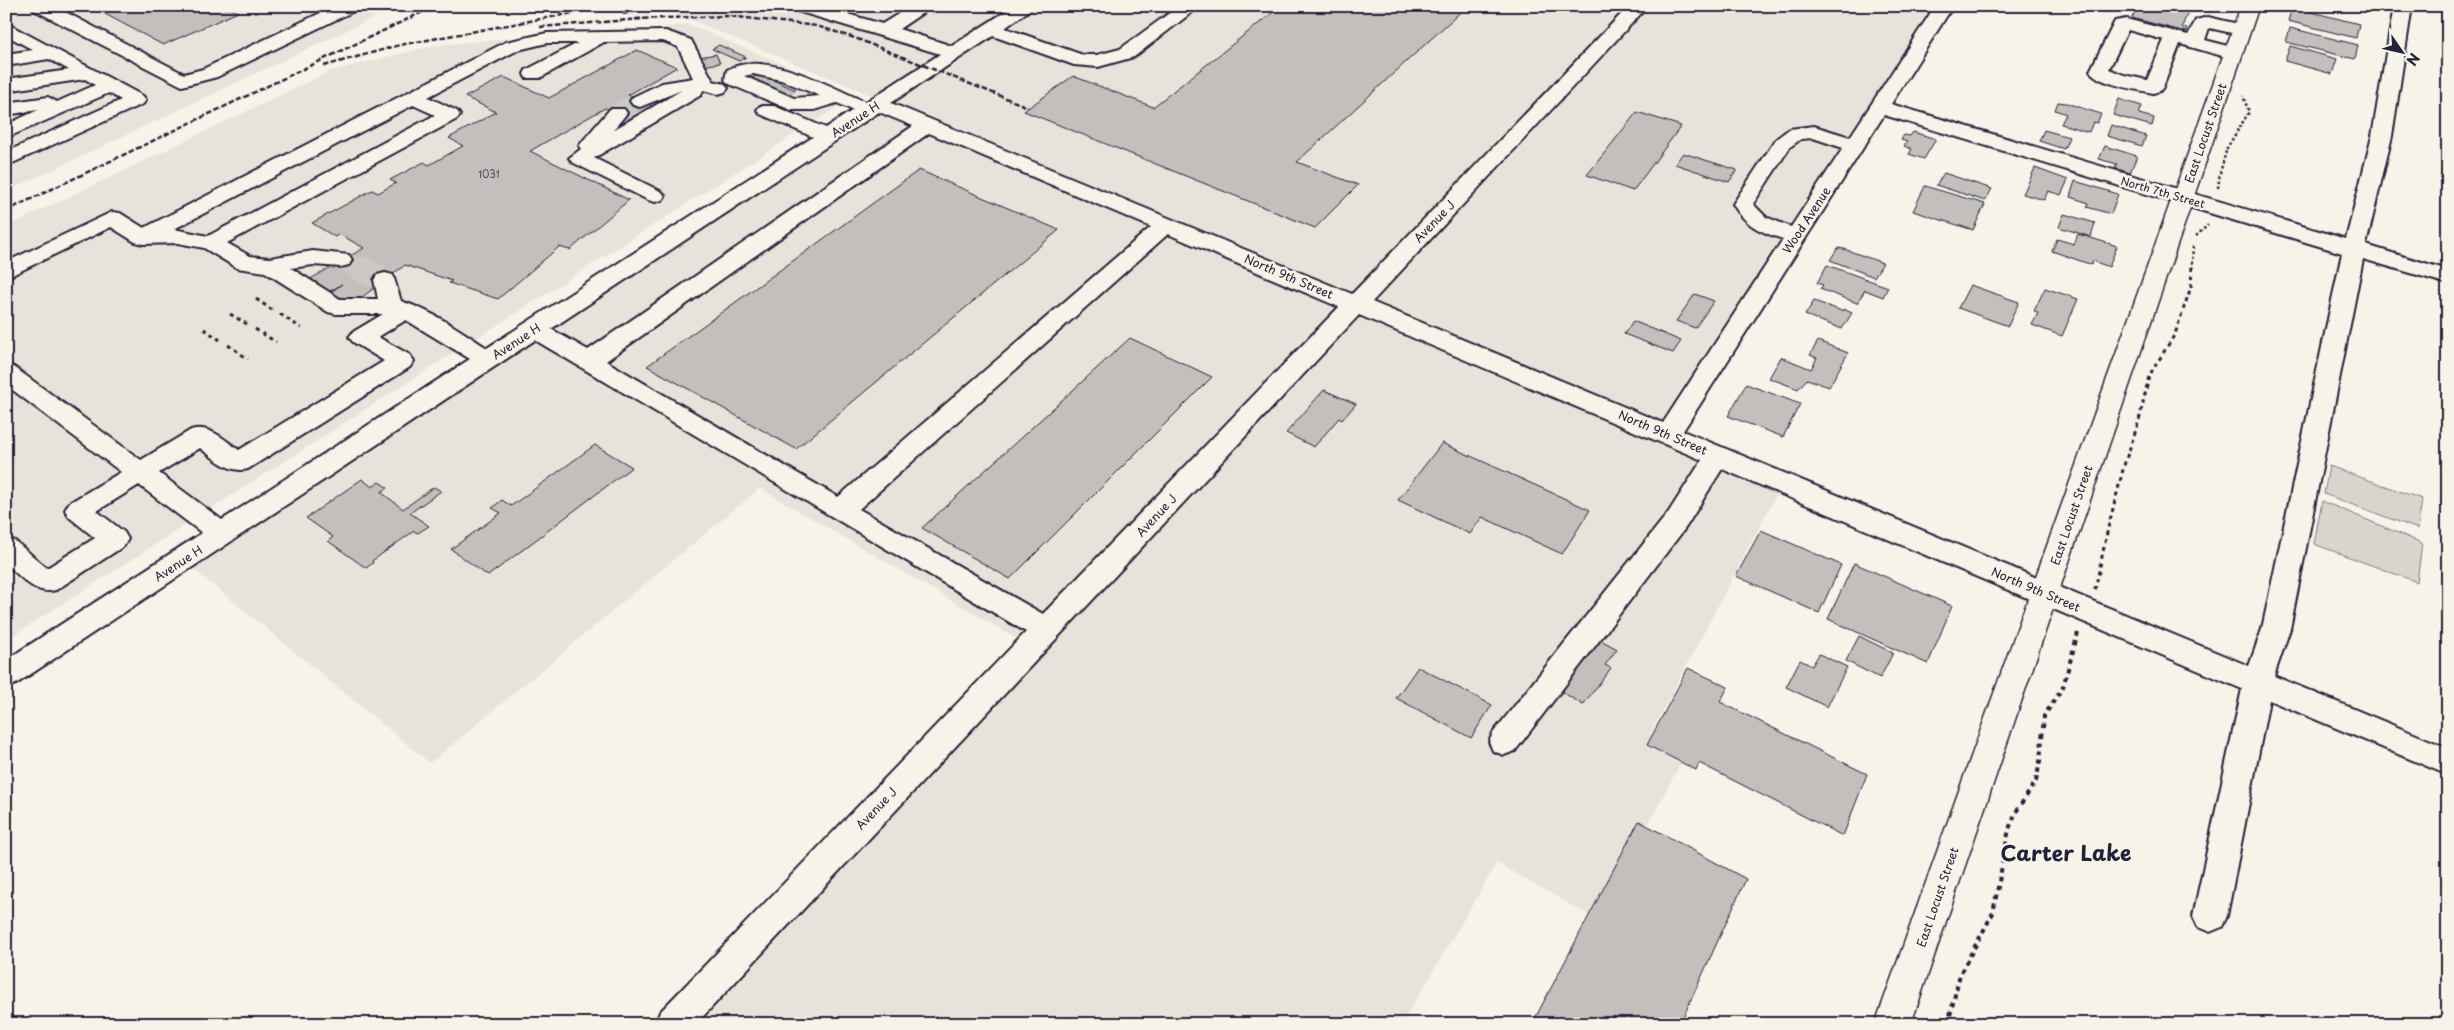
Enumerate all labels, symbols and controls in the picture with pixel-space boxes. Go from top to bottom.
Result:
north arrow [2376,28,2426,78]
text: N [2401,49,2425,70]
street label: East Locust Street [2179,81,2231,185]
street label: Avenue H [827,97,883,141]
house number: 1031 [478,166,500,181]
street label: North 7th Street [2119,172,2208,212]
street label: Wood Avenue [1778,183,1835,257]
street label: Avenue J [1409,196,1459,246]
street label: North 9th Street [1242,249,1336,303]
street label: Avenue H [488,319,544,363]
street label: North 9th Street [1616,405,1710,459]
street label: East Locust Street [2045,463,2097,567]
street label: Avenue J [1131,490,1181,540]
street label: Avenue H [150,541,206,585]
street label: North 9th Street [1989,562,2083,616]
street label: Avenue J [851,783,901,833]
district label: Carter Lake [2001,836,2131,868]
street label: East Locust Street [1911,845,1963,949]

